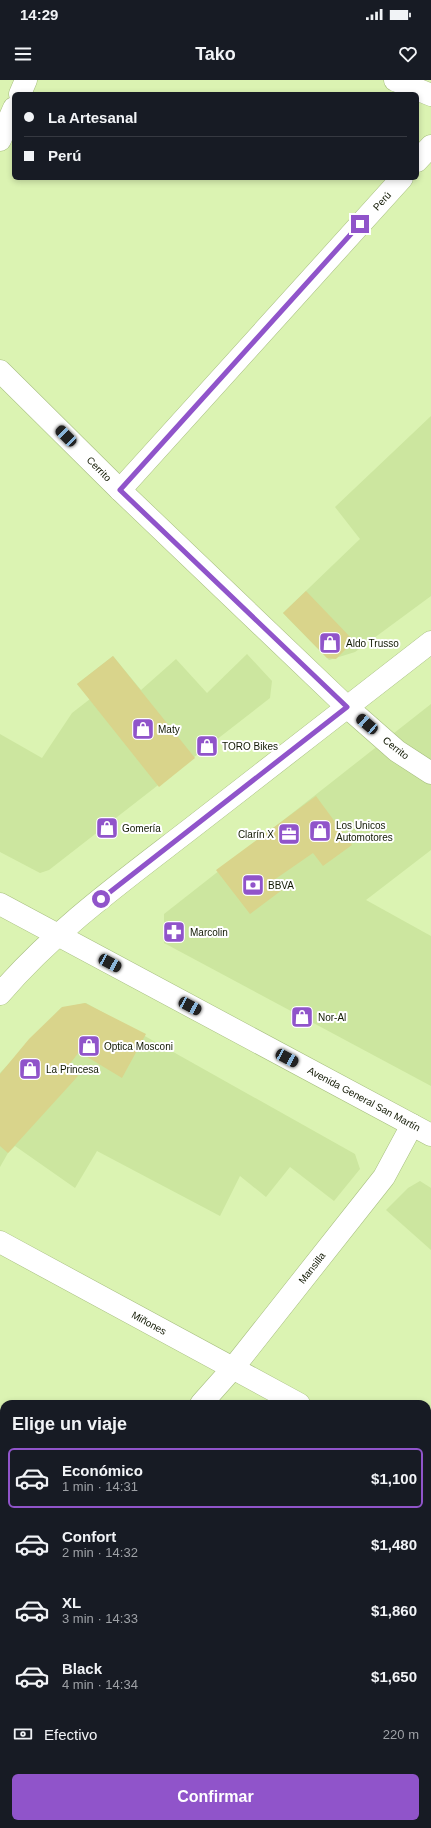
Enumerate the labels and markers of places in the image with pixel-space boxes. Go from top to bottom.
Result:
shop icon: Aldo Trusso [317,630,343,656]
place label: Aldo Trusso [346,638,399,649]
shop icon: Maty [130,716,156,742]
place label: Maty [158,724,180,735]
shop icon: TORO Bikes [194,733,220,759]
place label: TORO Bikes [222,741,278,752]
shop icon: Gomería [94,815,120,841]
shop icon: Los Unicos Automotores [307,818,333,844]
place label: Los Unicos Automotores [336,820,393,843]
office icon: Clarín X [276,821,302,847]
place label: Gomería [122,823,161,834]
place label: Clarín X [238,829,274,840]
bank icon: BBVA [240,872,266,898]
place label: BBVA [268,880,294,891]
pharmacy icon: Marcolin [161,919,187,945]
place label: Marcolin [190,927,228,938]
shop icon: Nor-Al [289,1004,315,1030]
place label: Nor-Al [318,1012,346,1023]
shop icon: Optica Mosconi [76,1033,102,1059]
place label: Optica Mosconi [104,1041,173,1052]
shop icon: La Princesa [17,1056,43,1082]
place label: La Princesa [46,1064,99,1075]

